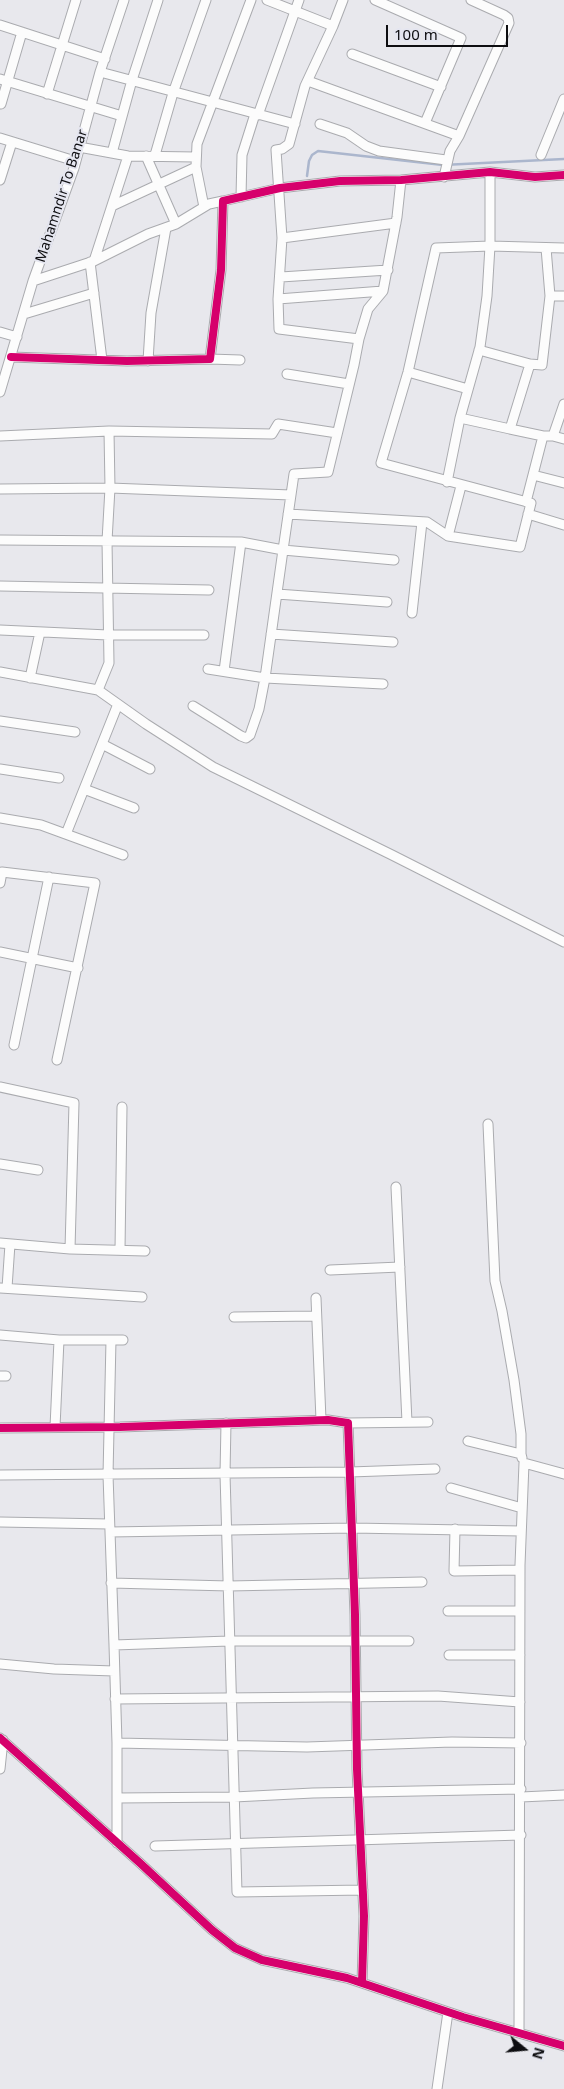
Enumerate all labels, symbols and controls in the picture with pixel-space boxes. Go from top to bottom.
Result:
scale bar [389,15,512,47]
text: 100 m [394,24,438,44]
street label: Mahamndir To Banar [33,127,91,265]
north arrow [499,2024,549,2074]
text: N [528,2045,550,2062]

